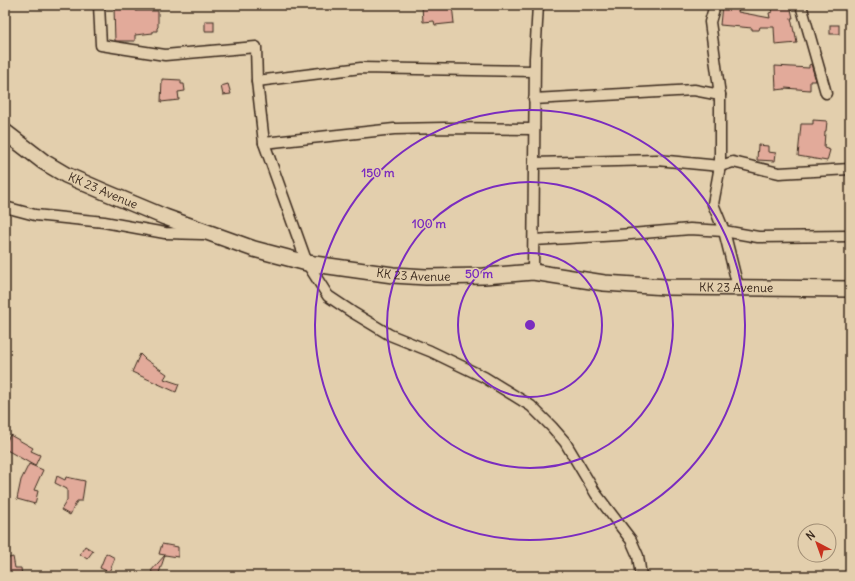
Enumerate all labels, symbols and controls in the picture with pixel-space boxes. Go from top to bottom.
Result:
text: 150 m [362,165,395,180]
street label: KK 23 Avenue [66,169,140,212]
text: 100 m [412,216,446,231]
street label: KK 23 Avenue [376,265,451,284]
text: 50 m [465,266,494,281]
street label: KK 23 Avenue [699,279,773,295]
centre of rings [523,318,537,332]
north arrow [797,523,837,563]
text: N [803,528,818,543]

